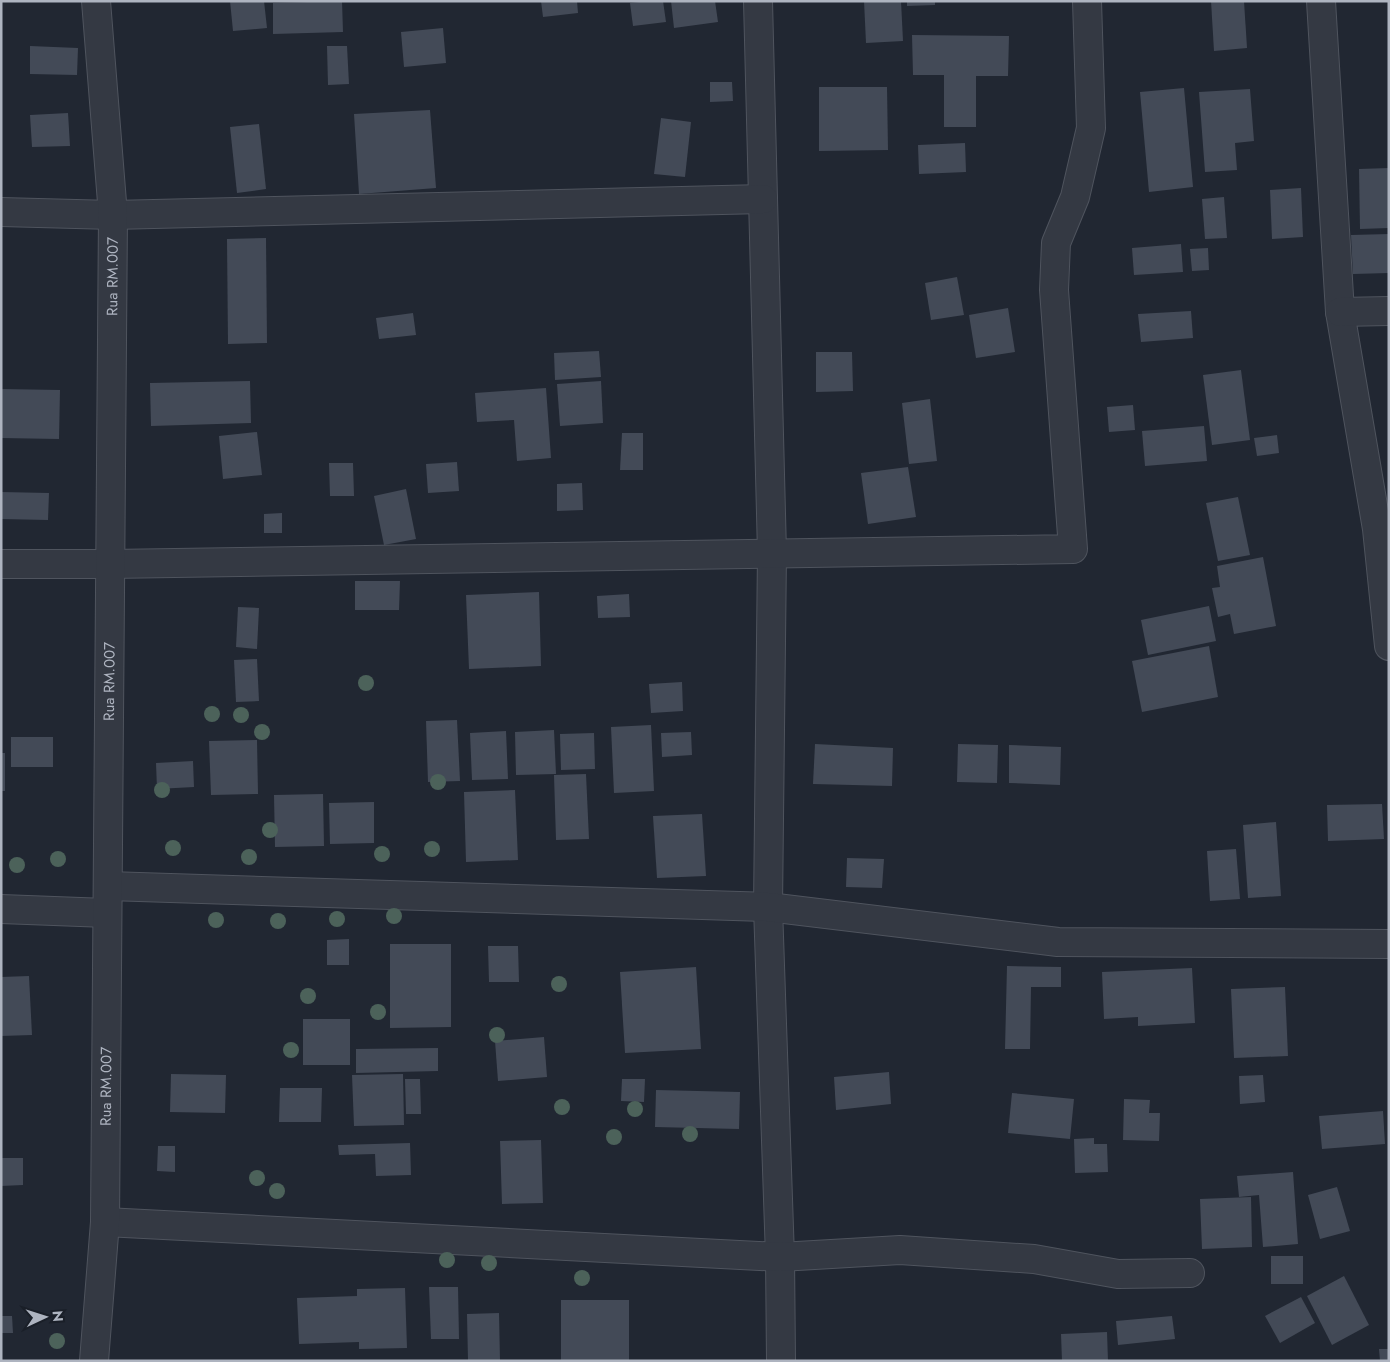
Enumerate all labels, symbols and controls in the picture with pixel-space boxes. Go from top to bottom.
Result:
street label: Rua RM.007 [101,237,124,316]
street label: Rua RM.007 [98,642,121,721]
street label: Rua RM.007 [95,1047,117,1126]
north arrow [20,1292,70,1342]
text: N [48,1310,68,1322]

